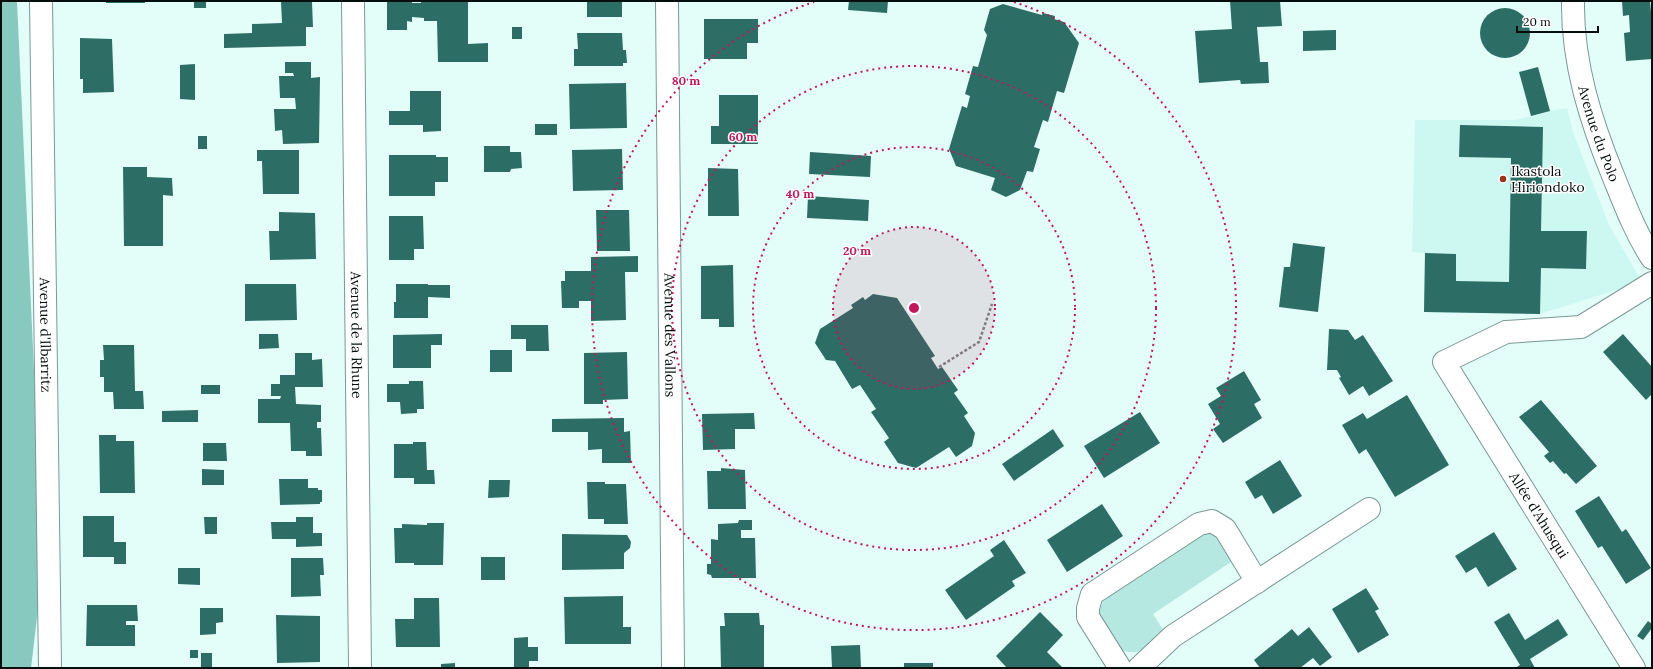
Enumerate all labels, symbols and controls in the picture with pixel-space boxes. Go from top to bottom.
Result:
scale bar [1517,8,1598,34]
text: 20 m [1523,14,1551,29]
text: 80 m [672,73,700,88]
street label: Avenue du Polo [1574,83,1624,184]
text: 60 m [729,129,757,144]
place label: Ikastola Hiriondoko [1511,162,1585,196]
marker: Ikastola Hiriondoko [1498,174,1508,184]
text: 40 m [786,186,814,201]
text: 20 m [843,243,871,258]
street label: Avenue de la Rhune [347,270,366,399]
street label: Avenue des Vallons [660,272,680,397]
street label: Avenue d'Ilbarritz [36,276,55,393]
centre of rings [907,301,921,315]
street label: Allée d'Ahusqui [1505,468,1573,561]

